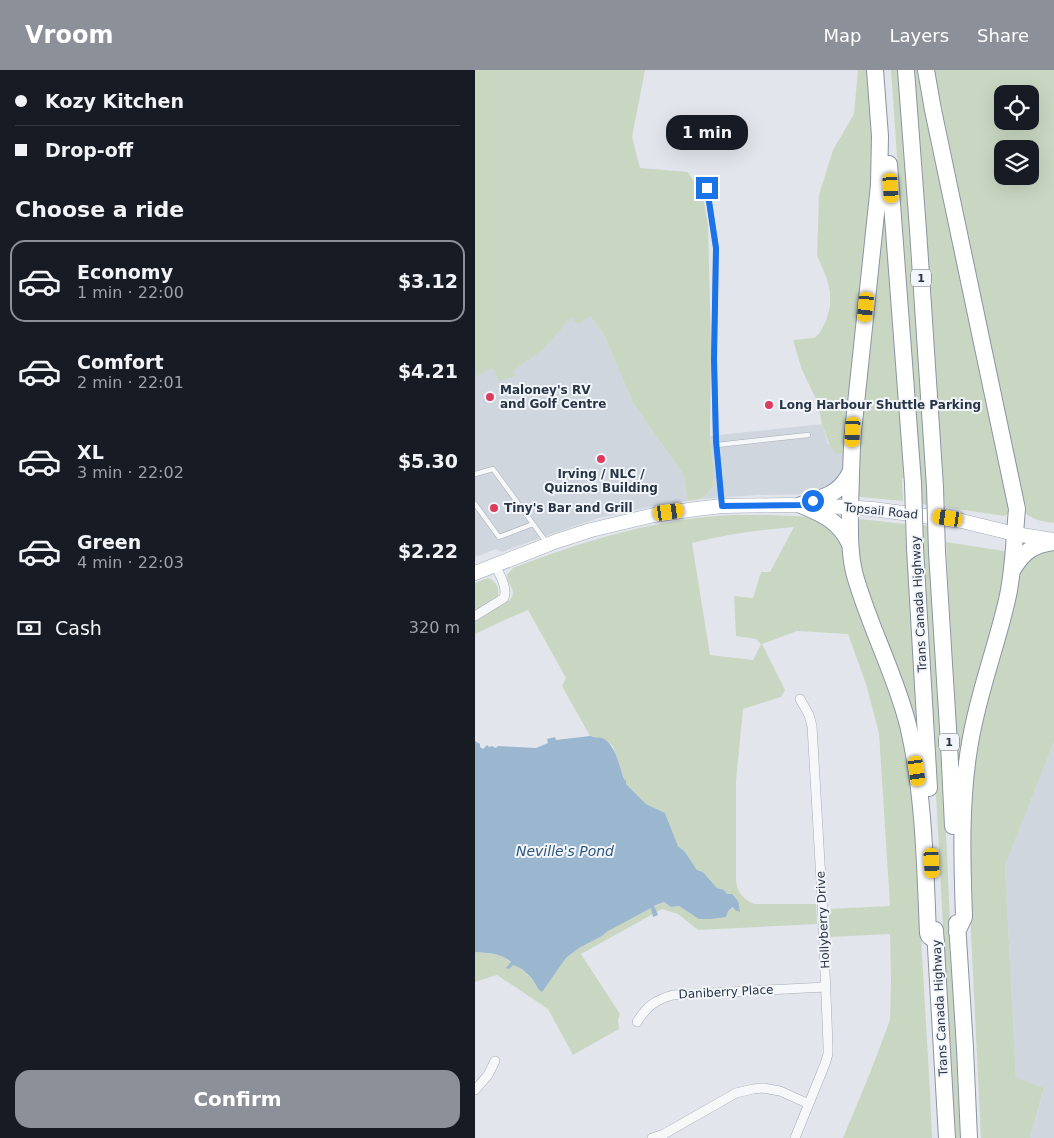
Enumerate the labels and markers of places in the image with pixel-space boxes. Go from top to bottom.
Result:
place label: Maloney's RV and Golf Centre [500,383,606,411]
marker: Maloney's RV and Golf Centre [484,391,496,403]
place label: Long Harbour Shuttle Parking [779,398,981,412]
marker: Long Harbour Shuttle Parking [763,399,775,411]
marker: Irving / NLC / Quiznos Building [595,453,607,465]
place label: Irving / NLC / Quiznos Building [544,467,658,495]
place label: Tiny's Bar and Grill [504,501,633,515]
marker: Tiny's Bar and Grill [488,502,500,514]

